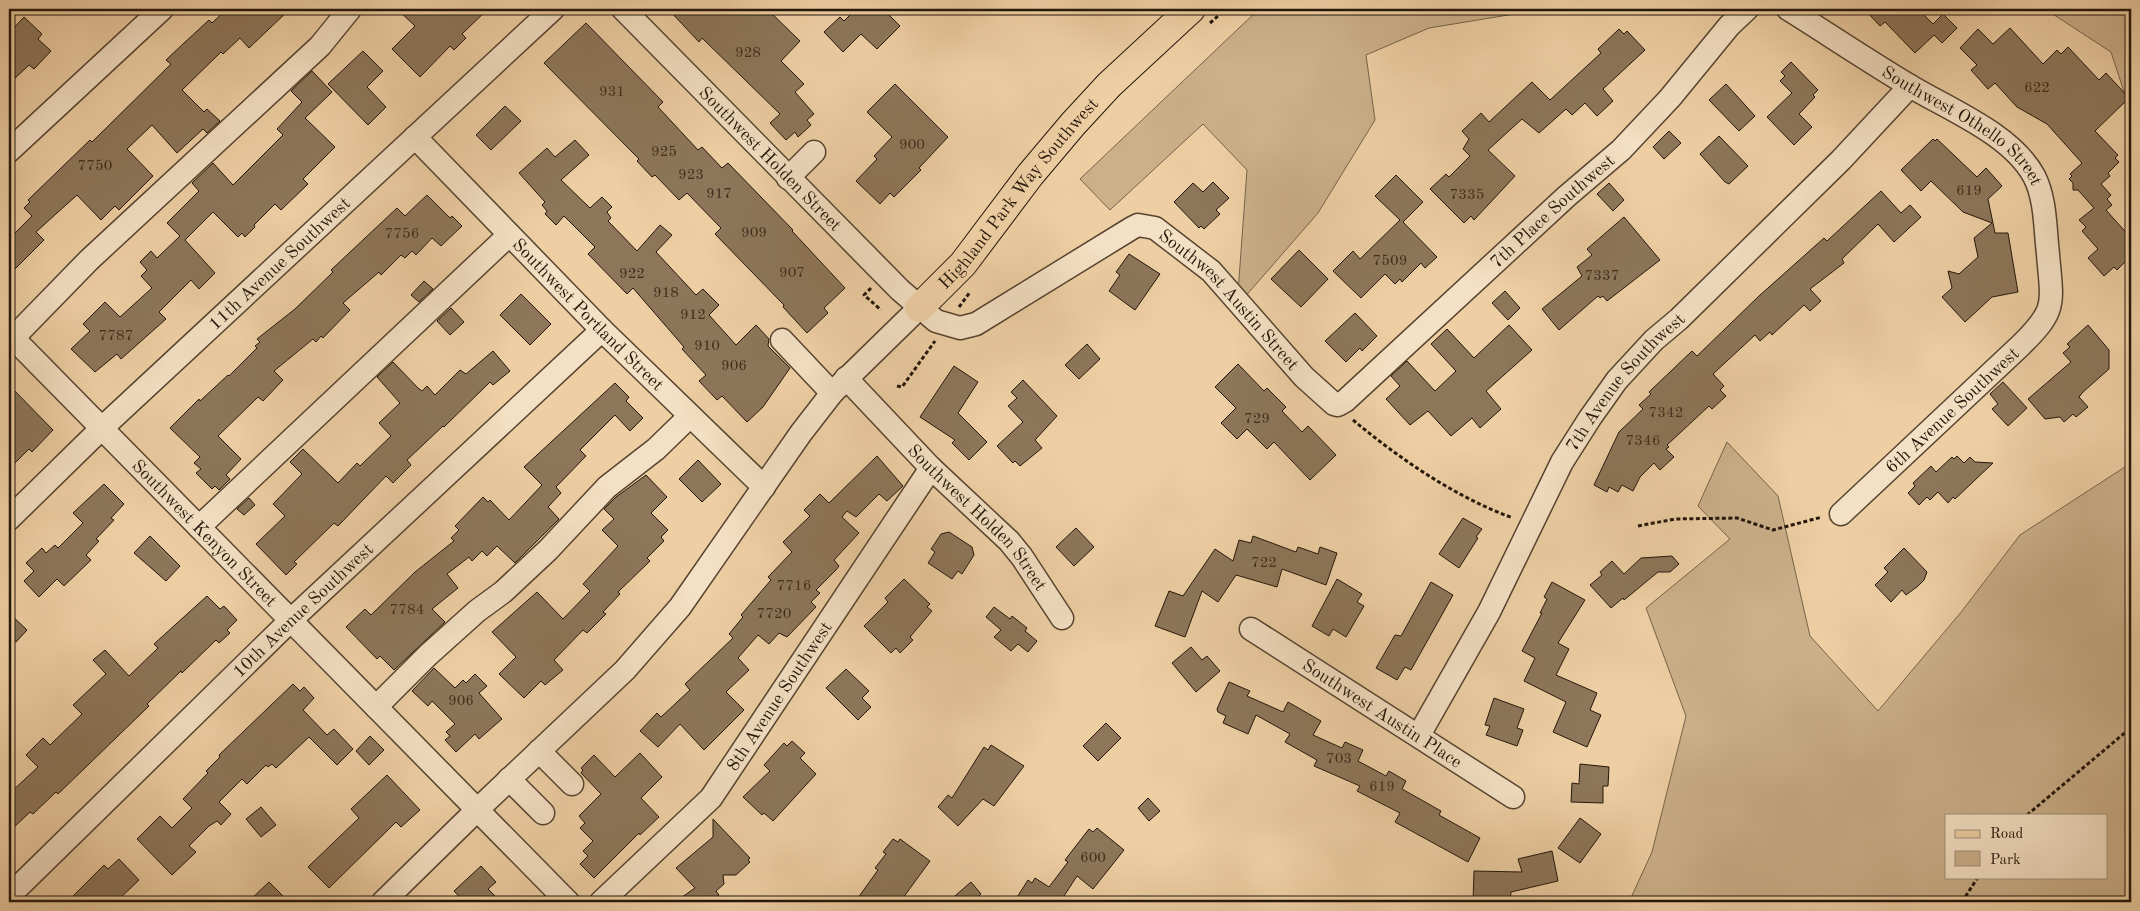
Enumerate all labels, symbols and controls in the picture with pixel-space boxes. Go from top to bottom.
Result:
house number: 928 [735,46,761,61]
street label: Southwest Othello Street [1878,63,2045,188]
house number: 622 [2024,81,2050,96]
street label: Southwest Holden Street [695,84,844,235]
house number: 931 [599,85,625,100]
street label: Highland Park Way Southwest [936,95,1102,293]
house number: 900 [899,138,925,153]
house number: 925 [651,145,677,160]
street label: 7th Place Southwest [1487,152,1618,272]
house number: 7750 [78,159,112,174]
house number: 923 [678,168,704,183]
house number: 619 [1956,184,1982,199]
house number: 917 [706,187,732,202]
house number: 7335 [1450,188,1484,203]
street label: 11th Avenue Southwest [206,194,354,334]
house number: 909 [741,226,767,241]
street label: Southwest Austin Street [1155,226,1302,374]
house number: 7756 [385,227,419,242]
street label: Southwest Portland Street [509,236,667,394]
house number: 7509 [1373,254,1407,269]
house number: 907 [779,266,805,281]
house number: 922 [619,267,645,282]
house number: 7337 [1585,269,1619,284]
house number: 918 [653,286,679,301]
house number: 912 [680,308,706,323]
street label: 7th Avenue Southwest [1563,310,1689,455]
house number: 7787 [99,329,133,344]
house number: 910 [694,339,720,354]
street label: 6th Avenue Southwest [1883,344,2023,477]
house number: 906 [721,359,747,374]
house number: 7342 [1649,406,1683,421]
house number: 729 [1244,412,1270,427]
house number: 7346 [1626,434,1660,449]
street label: Southwest Holden Street [904,441,1050,594]
street label: Southwest Kenyon Street [128,457,280,610]
street label: 10th Avenue Southwest [230,540,377,681]
house number: 722 [1251,556,1277,571]
house number: 7716 [777,579,811,594]
house number: 7784 [390,603,424,618]
house number: 7720 [757,607,791,622]
street label: 8th Avenue Southwest [724,619,836,774]
street label: Southwest Austin Place [1299,656,1465,772]
house number: 906 [448,694,474,709]
house number: 703 [1326,752,1352,767]
house number: 619 [1369,780,1395,795]
legend [1945,814,2108,878]
text: Road [1990,827,2024,842]
house number: 600 [1080,851,1106,866]
text: Park [1990,853,2021,868]

